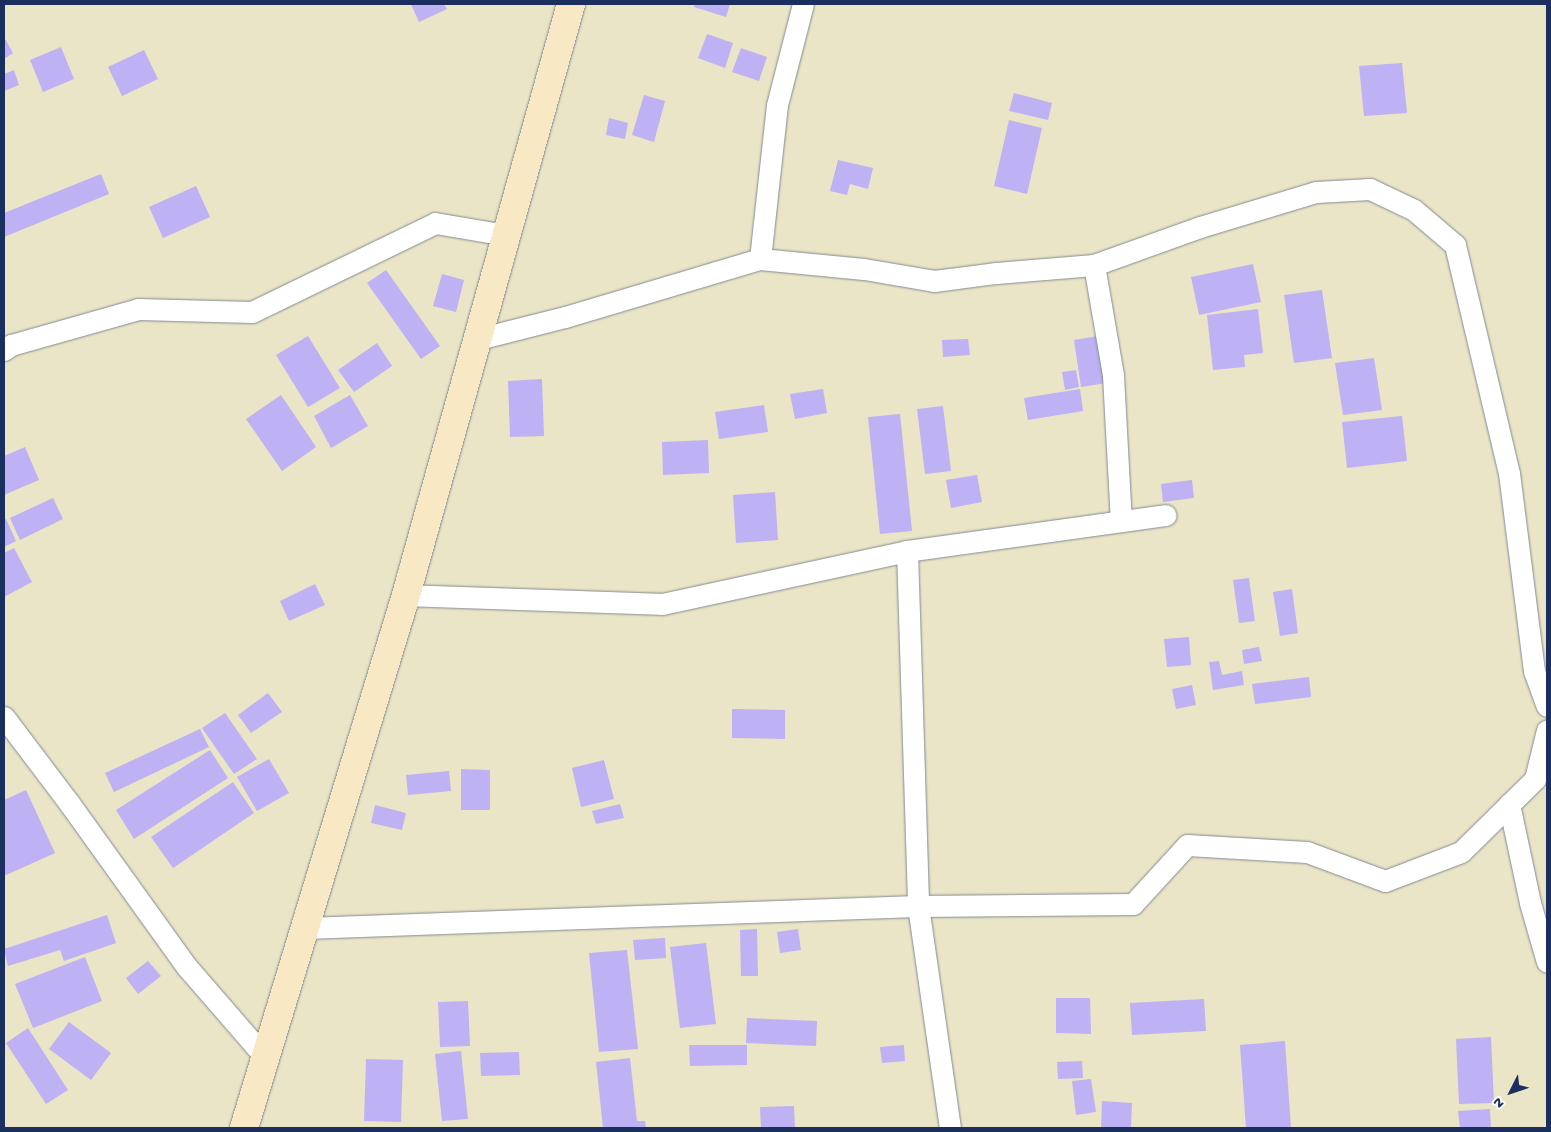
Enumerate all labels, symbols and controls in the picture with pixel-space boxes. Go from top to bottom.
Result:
north arrow [1486,1067,1536,1117]
text: N [1490,1093,1509,1111]

